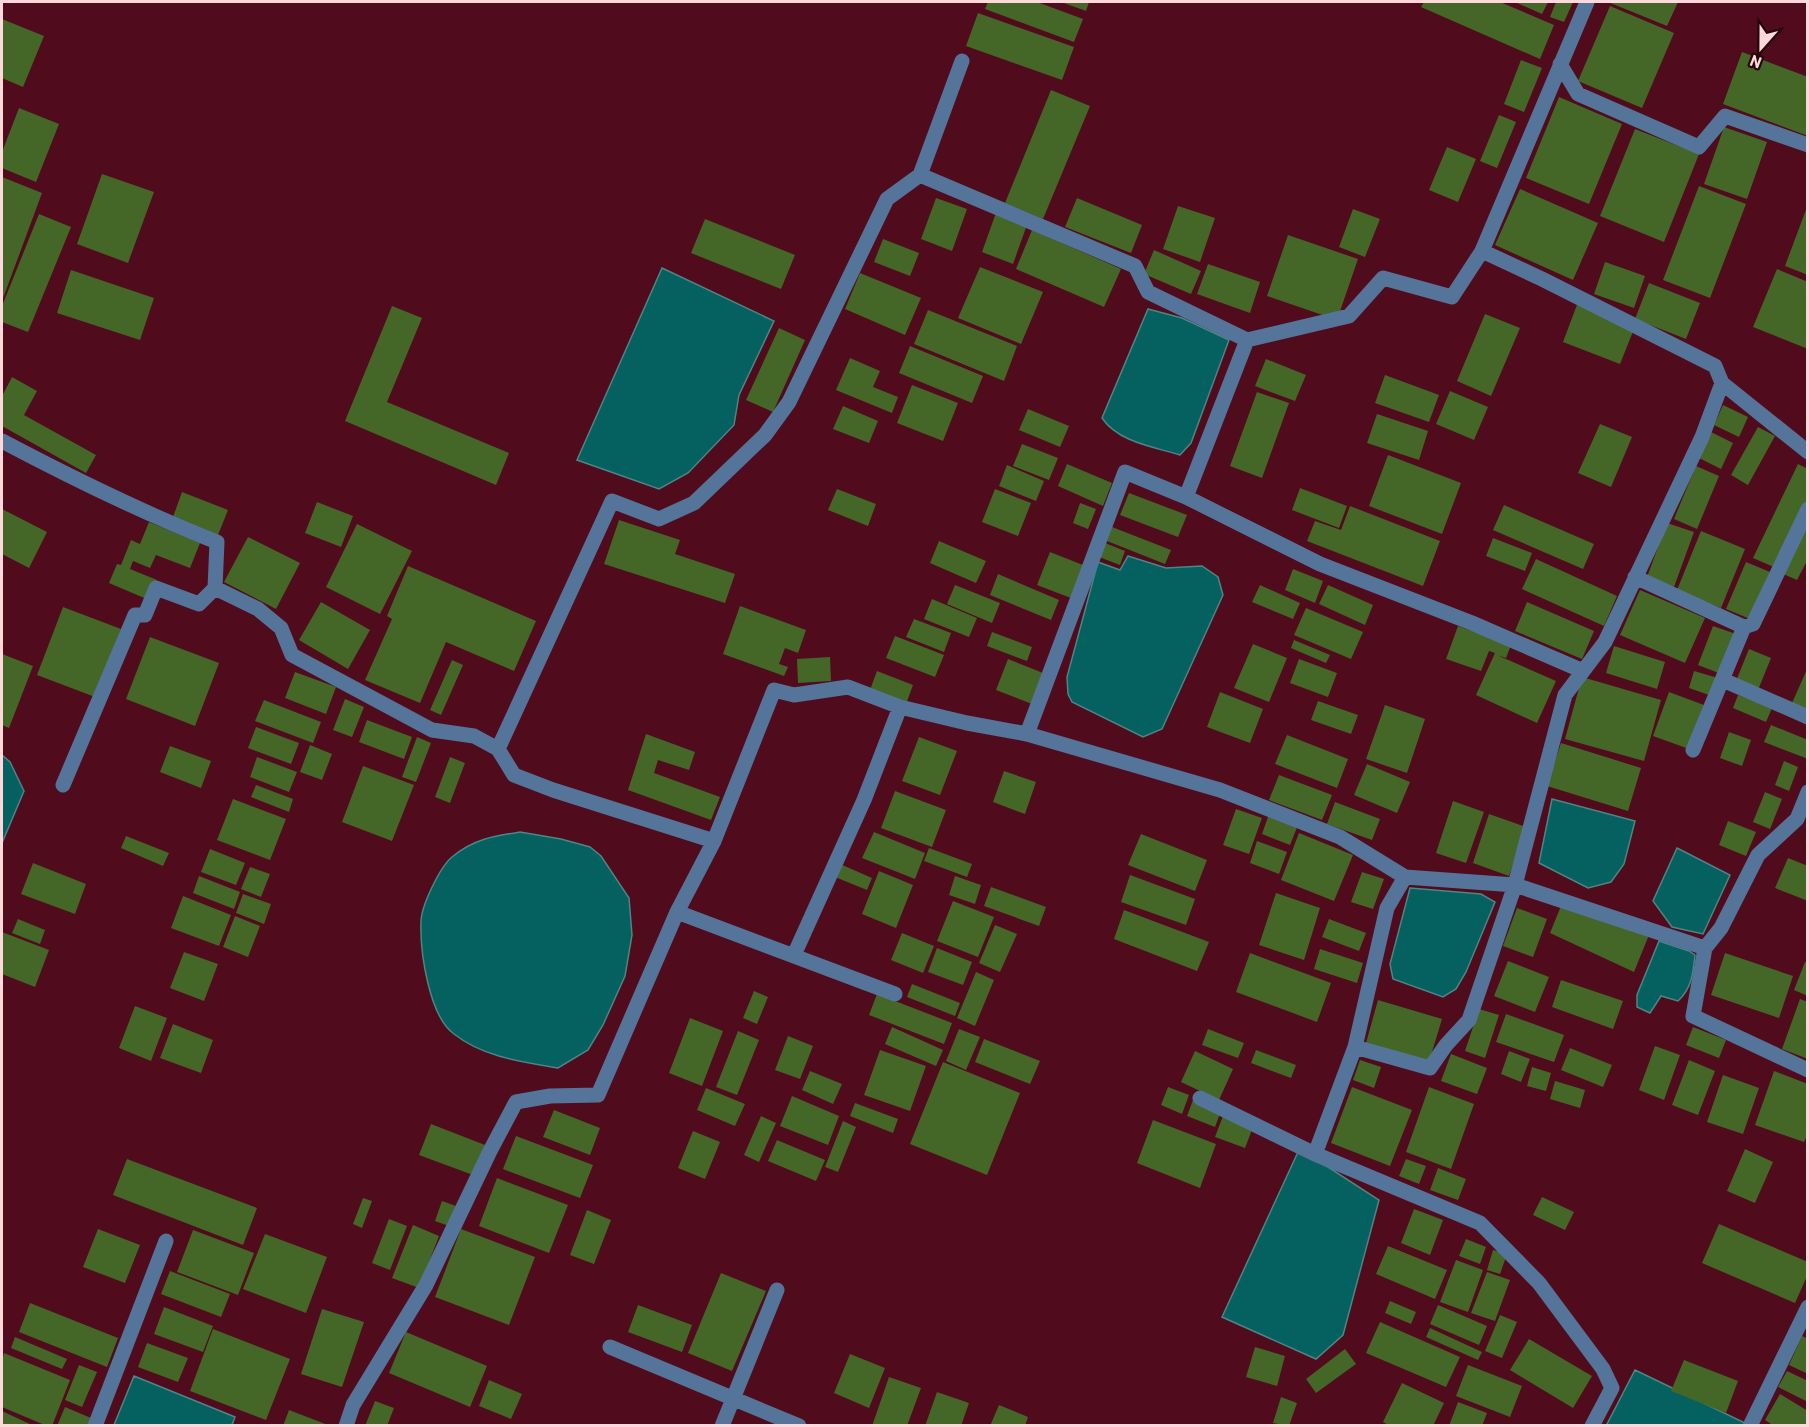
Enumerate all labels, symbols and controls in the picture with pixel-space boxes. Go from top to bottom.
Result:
north arrow [1731,18,1791,78]
text: N [1747,52,1764,73]

